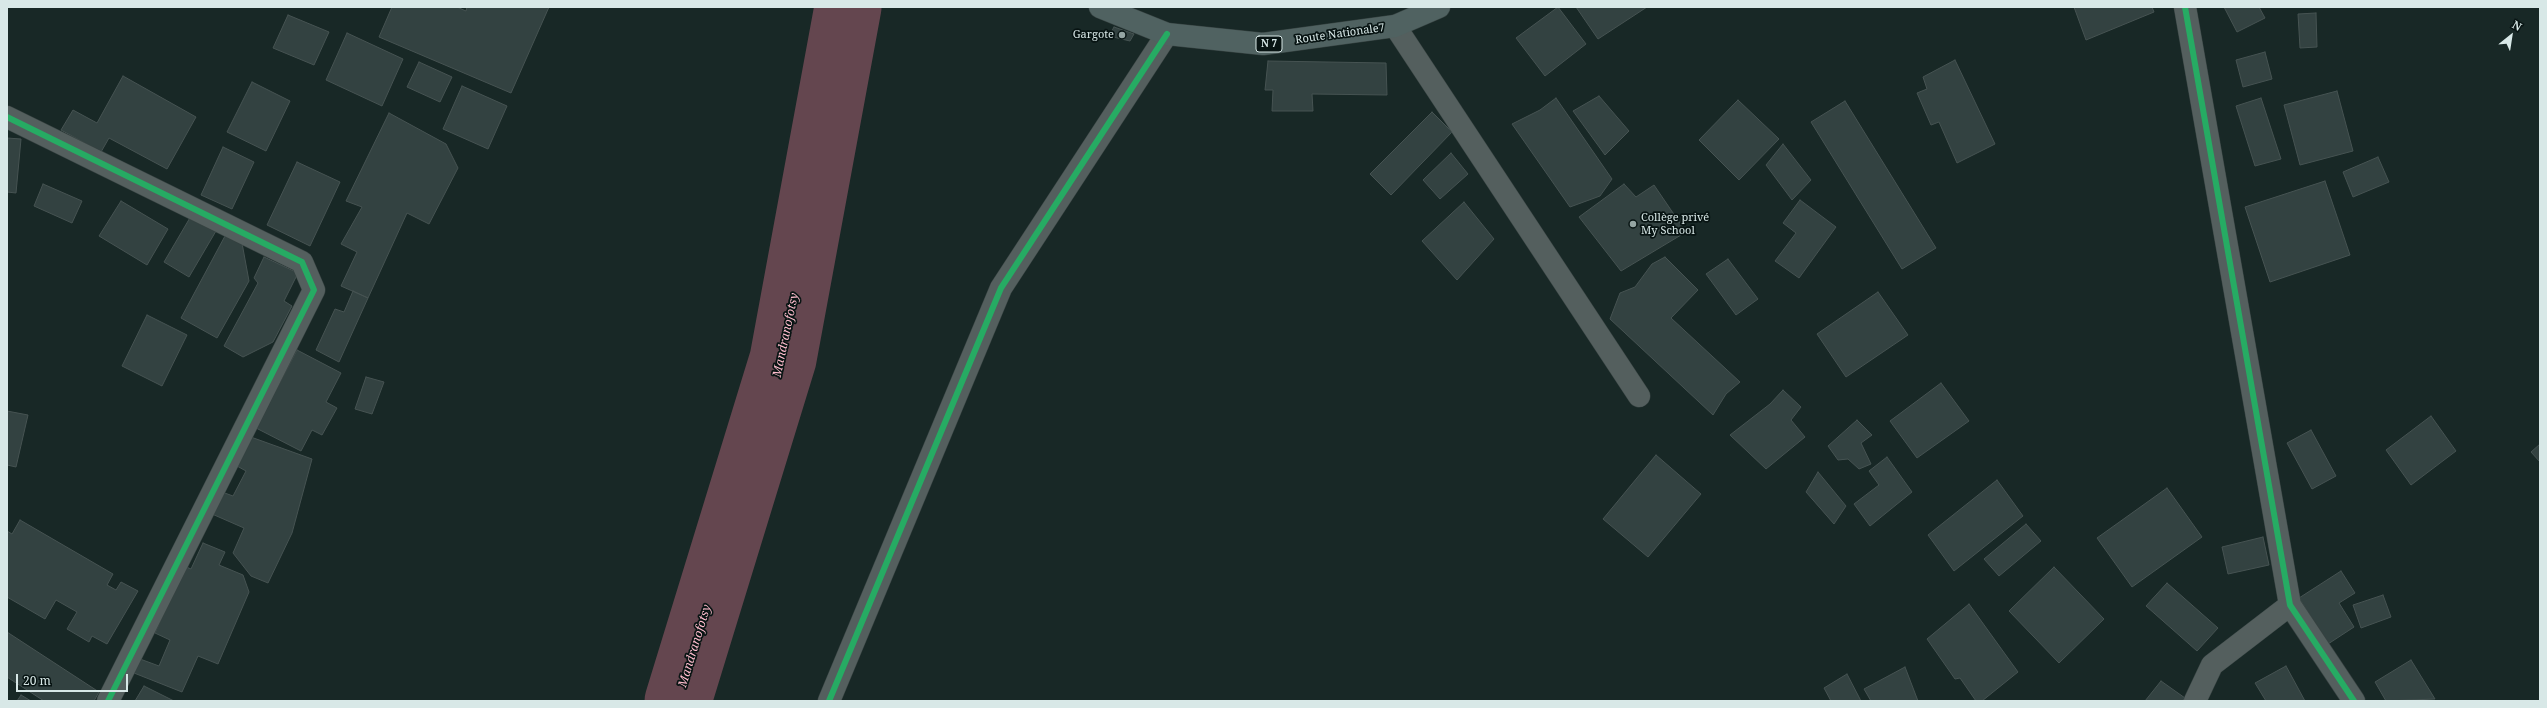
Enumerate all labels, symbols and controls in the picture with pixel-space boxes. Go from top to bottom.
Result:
north arrow [2491,16,2531,56]
text: N [2510,17,2525,34]
street label: Route Nationale7 [1294,21,1386,47]
place label: Gargote [1073,28,1114,42]
marker: Gargote [1117,30,1127,40]
road number: N 7 [1256,36,1282,52]
place label: Collège privé My School [1641,211,1709,237]
marker: Collège privé My School [1628,219,1638,229]
water label: Mandranofotsy [770,292,802,378]
water label: Mandranofotsy [676,603,714,689]
scale bar [18,666,130,692]
text: 20 m [23,672,51,689]

